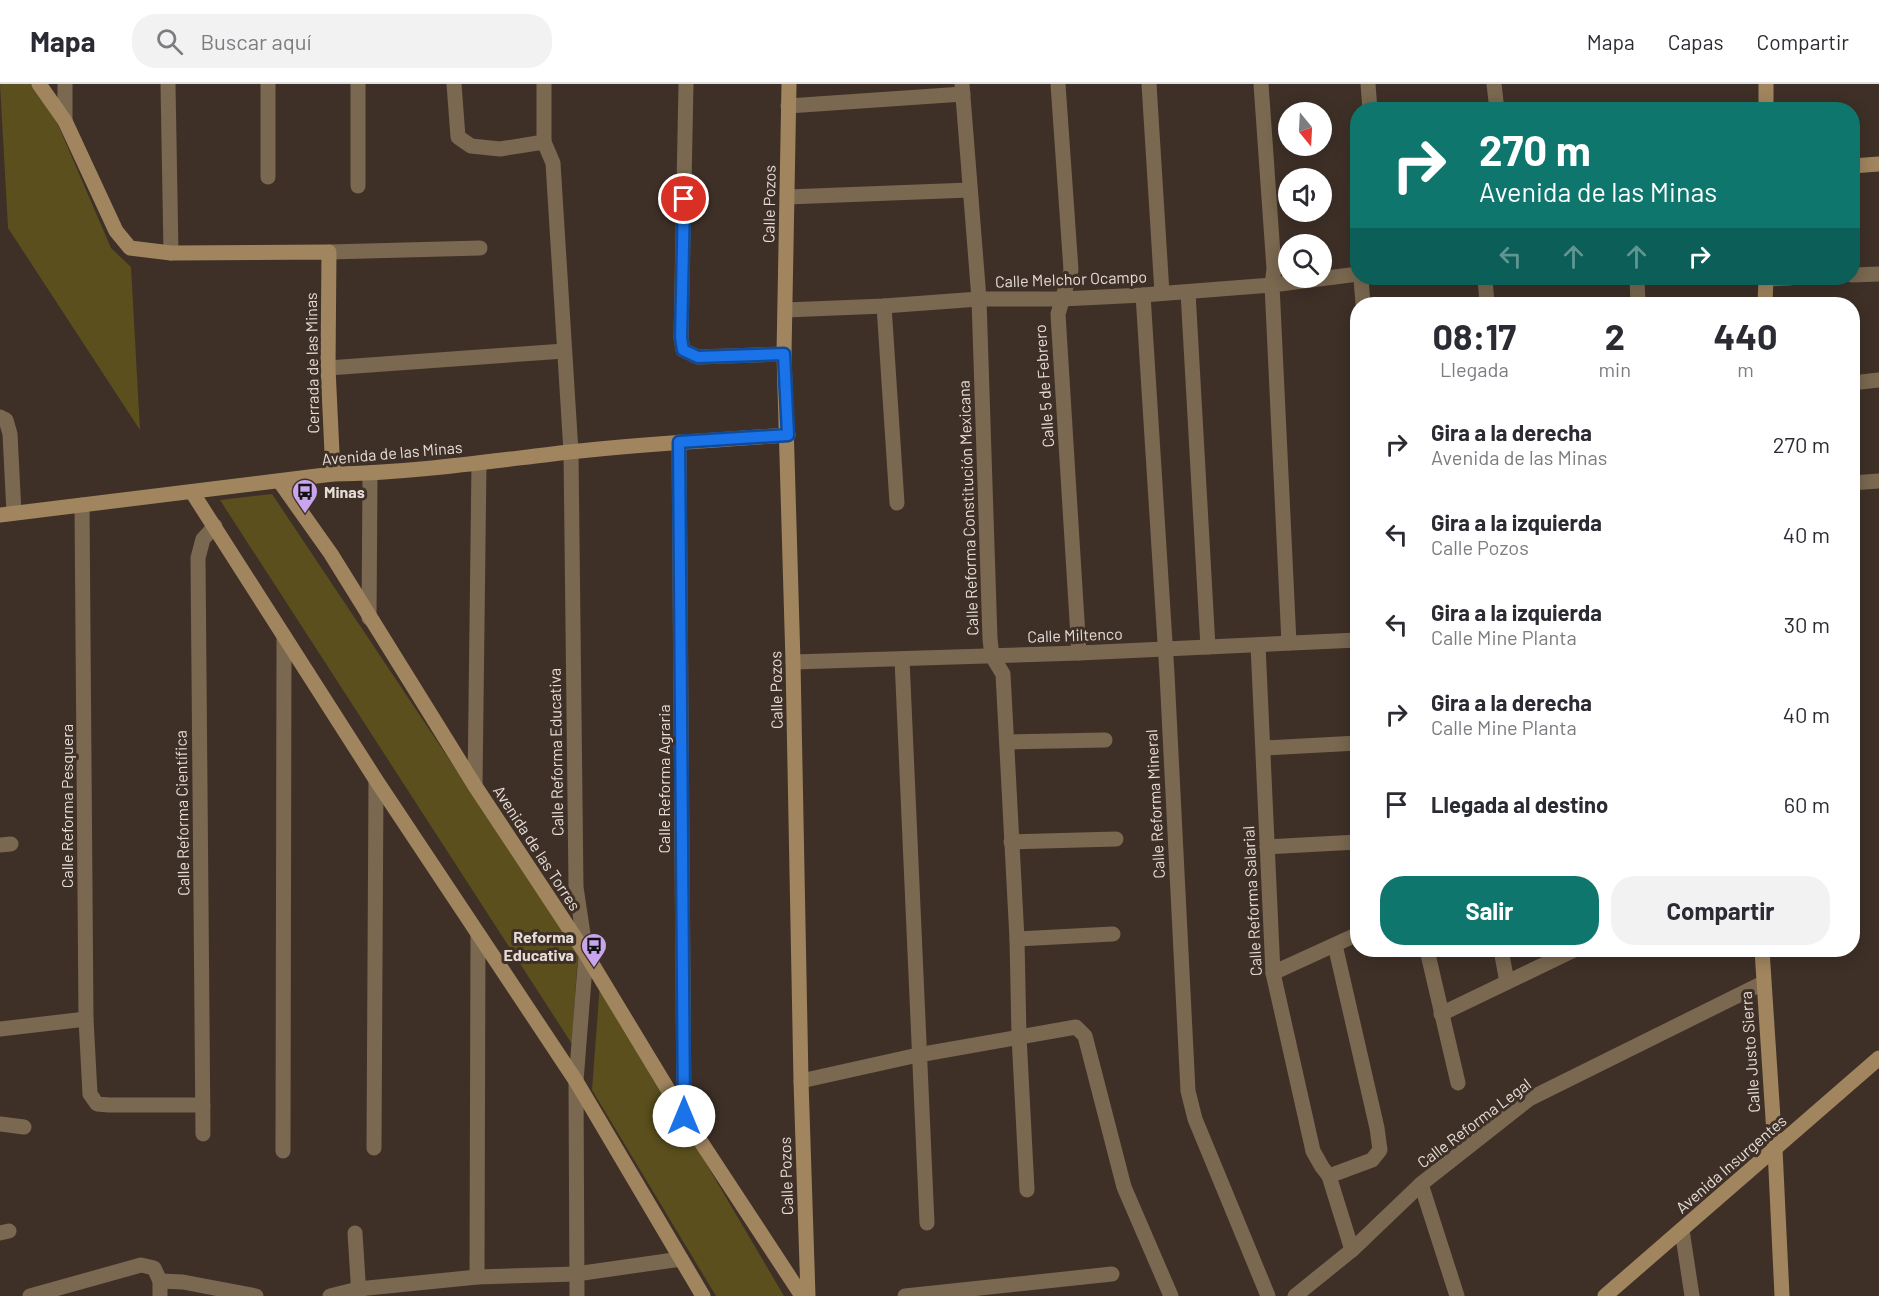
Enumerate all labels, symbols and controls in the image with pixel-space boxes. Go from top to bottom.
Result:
search box [132,14,552,68]
text: Mapa [30,24,96,58]
icon: search [153,25,186,58]
text: Buscar aquí [201,28,311,54]
text: Mapa [1587,29,1635,54]
text: Capas [1668,29,1724,54]
text: Compartir [1757,29,1849,54]
north arrow [1278,102,1332,156]
map controls [1278,102,1332,288]
text: 270 m [1479,124,1591,174]
icon: right [1380,126,1458,204]
street label: Calle Pozos [758,165,779,243]
button: sound [1278,168,1332,222]
pin [658,173,709,224]
text: Avenida de las Minas [1479,175,1717,207]
icon: arrive [667,182,700,215]
button: search [1278,234,1332,288]
icon: left [1494,240,1527,273]
icon: ahead [1557,240,1590,273]
icon: ahead [1620,240,1653,273]
icon: right [1683,240,1716,273]
street label: Calle Melchor Ocampo [995,266,1147,291]
street label: Cerrada de las Minas [301,292,322,434]
text: 08:17 [1432,314,1516,357]
text: 2 [1605,314,1625,357]
text: 440 [1713,314,1778,357]
street label: Calle 5 de Febrero [1030,324,1057,448]
text: Llegada [1440,357,1509,381]
text: min [1599,357,1631,381]
text: m [1737,357,1754,381]
street label: Calle Reforma Constitución Mexicana [954,380,981,636]
text: Gira a la derecha [1431,419,1592,445]
icon: right [1380,428,1413,461]
text: 270 m [1773,431,1830,457]
street label: Avenida de las Minas [321,437,463,468]
text: Avenida de las Minas [1431,445,1607,469]
bus stop icon: Minas [290,477,320,515]
place label: Minas [324,482,365,501]
text: Gira a la izquierda [1431,509,1602,535]
icon: left [1380,518,1413,551]
text: 40 m [1783,521,1830,547]
text: Calle Pozos [1431,535,1529,559]
text: Gira a la izquierda [1431,599,1602,625]
icon: left [1380,608,1413,641]
text: 30 m [1784,611,1830,637]
street label: Calle Miltenco [1027,623,1123,646]
text: Calle Mine Planta [1431,625,1577,649]
street label: Calle Pozos [765,651,786,729]
street label: Calle Reforma Educativa [545,668,566,836]
text: Gira a la derecha [1431,689,1592,715]
icon: right [1380,698,1413,731]
text: 40 m [1783,701,1830,727]
street label: Calle Reforma Agraria [654,704,673,854]
text: Calle Mine Planta [1431,715,1577,739]
street label: Calle Reforma Pesquera [57,724,76,888]
street label: Calle Reforma Mineral [1141,729,1168,879]
street label: Calle Reforma Científica [171,730,192,896]
street label: Avenida de las Torres [490,782,585,914]
icon: arrive [1380,788,1413,821]
text: Llegada al destino [1431,791,1608,817]
text: 60 m [1784,791,1830,817]
street label: Calle Reforma Salarial [1238,826,1265,977]
button: Salir [1380,876,1599,945]
button: Compartir [1611,876,1830,945]
place label: Reforma Educativa [504,927,574,964]
bus stop icon: Reforma Educativa [579,931,609,969]
street label: Calle Justo Sierra [1736,991,1763,1113]
street label: Calle Reforma Legal [1413,1074,1534,1171]
position arrow [652,1084,716,1148]
street label: Avenida Insurgentes [1672,1111,1790,1217]
street label: Calle Pozos [775,1137,796,1215]

